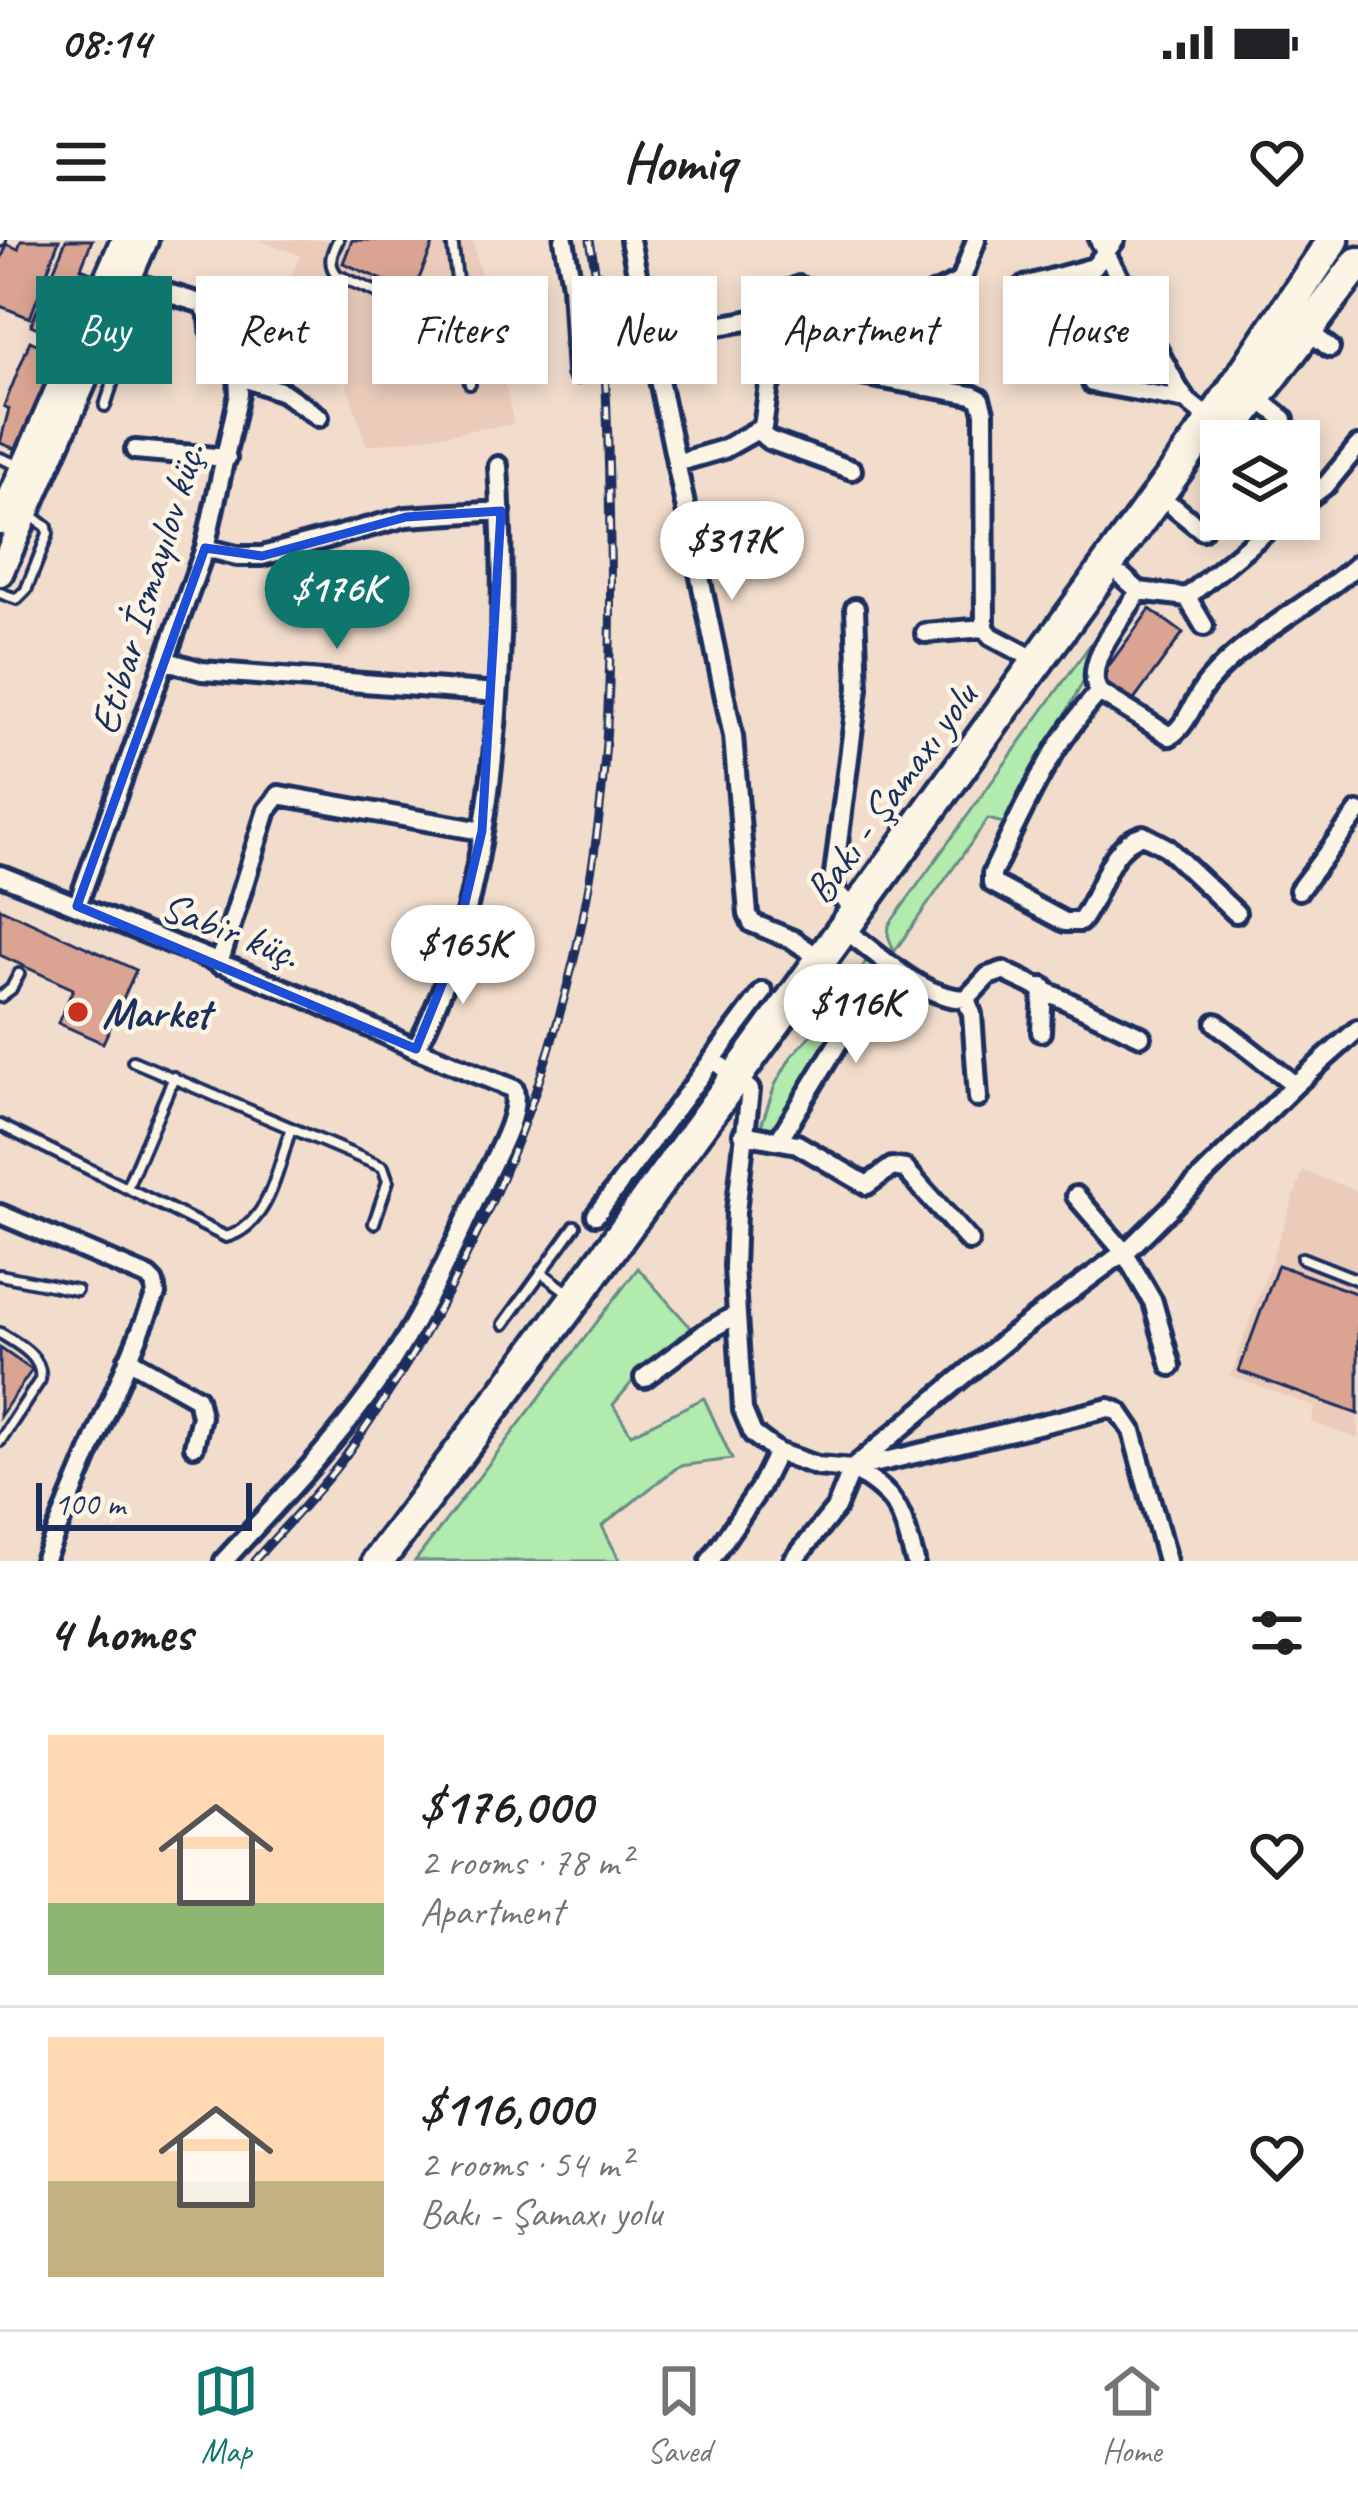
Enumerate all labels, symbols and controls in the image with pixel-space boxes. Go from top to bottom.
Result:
text: 08:14 [60,14,150,71]
text: Homiq [623,128,735,196]
icon: menu [48,129,114,195]
icon: heart [1244,129,1310,195]
chip: Buy [36,276,172,384]
chip: Rent [196,276,348,384]
chip: Filters [372,276,548,384]
chip: New [572,276,717,384]
chip: Apartment [741,276,979,384]
chip: House [1003,276,1169,384]
map controls [1200,420,1320,540]
button: layers [1200,420,1320,540]
street label: Etibar İsmayılov küç. [78,436,217,741]
pin: $317K [648,501,816,603]
text: $317K [687,515,777,564]
pin: $176K [253,550,421,652]
text: $176K [292,564,382,613]
street label: Bakı - Şamaxı yolu [793,670,991,914]
street label: Sabir küç. [154,880,308,981]
pin: $165K [379,905,547,1007]
text: $165K [418,919,508,968]
pin: $116K [772,964,940,1066]
text: $116K [811,978,901,1027]
place label: Market [102,987,216,1040]
marker: Market [65,999,91,1025]
scale bar [36,1477,252,1530]
text: 100 m [54,1483,125,1525]
icon: filters [1244,1600,1310,1666]
text: 4 homes [48,1601,192,1665]
text: $176,000 [420,1774,592,1838]
icon: home [144,1783,288,1927]
icon: heart [1244,1822,1310,1888]
text: 2 rooms · 78 m² [420,1838,631,1887]
text: Apartment [420,1887,563,1936]
text: $116,000 [420,2076,592,2140]
icon: home [144,2085,288,2229]
icon: heart [1244,2124,1310,2190]
text: 2 rooms · 54 m² [420,2140,631,2189]
text: Bakı - Şamaxı yolu [420,2189,662,2238]
tab: Map [193,2358,259,2472]
tab: Saved [646,2358,712,2472]
tab: Home [1099,2358,1165,2472]

